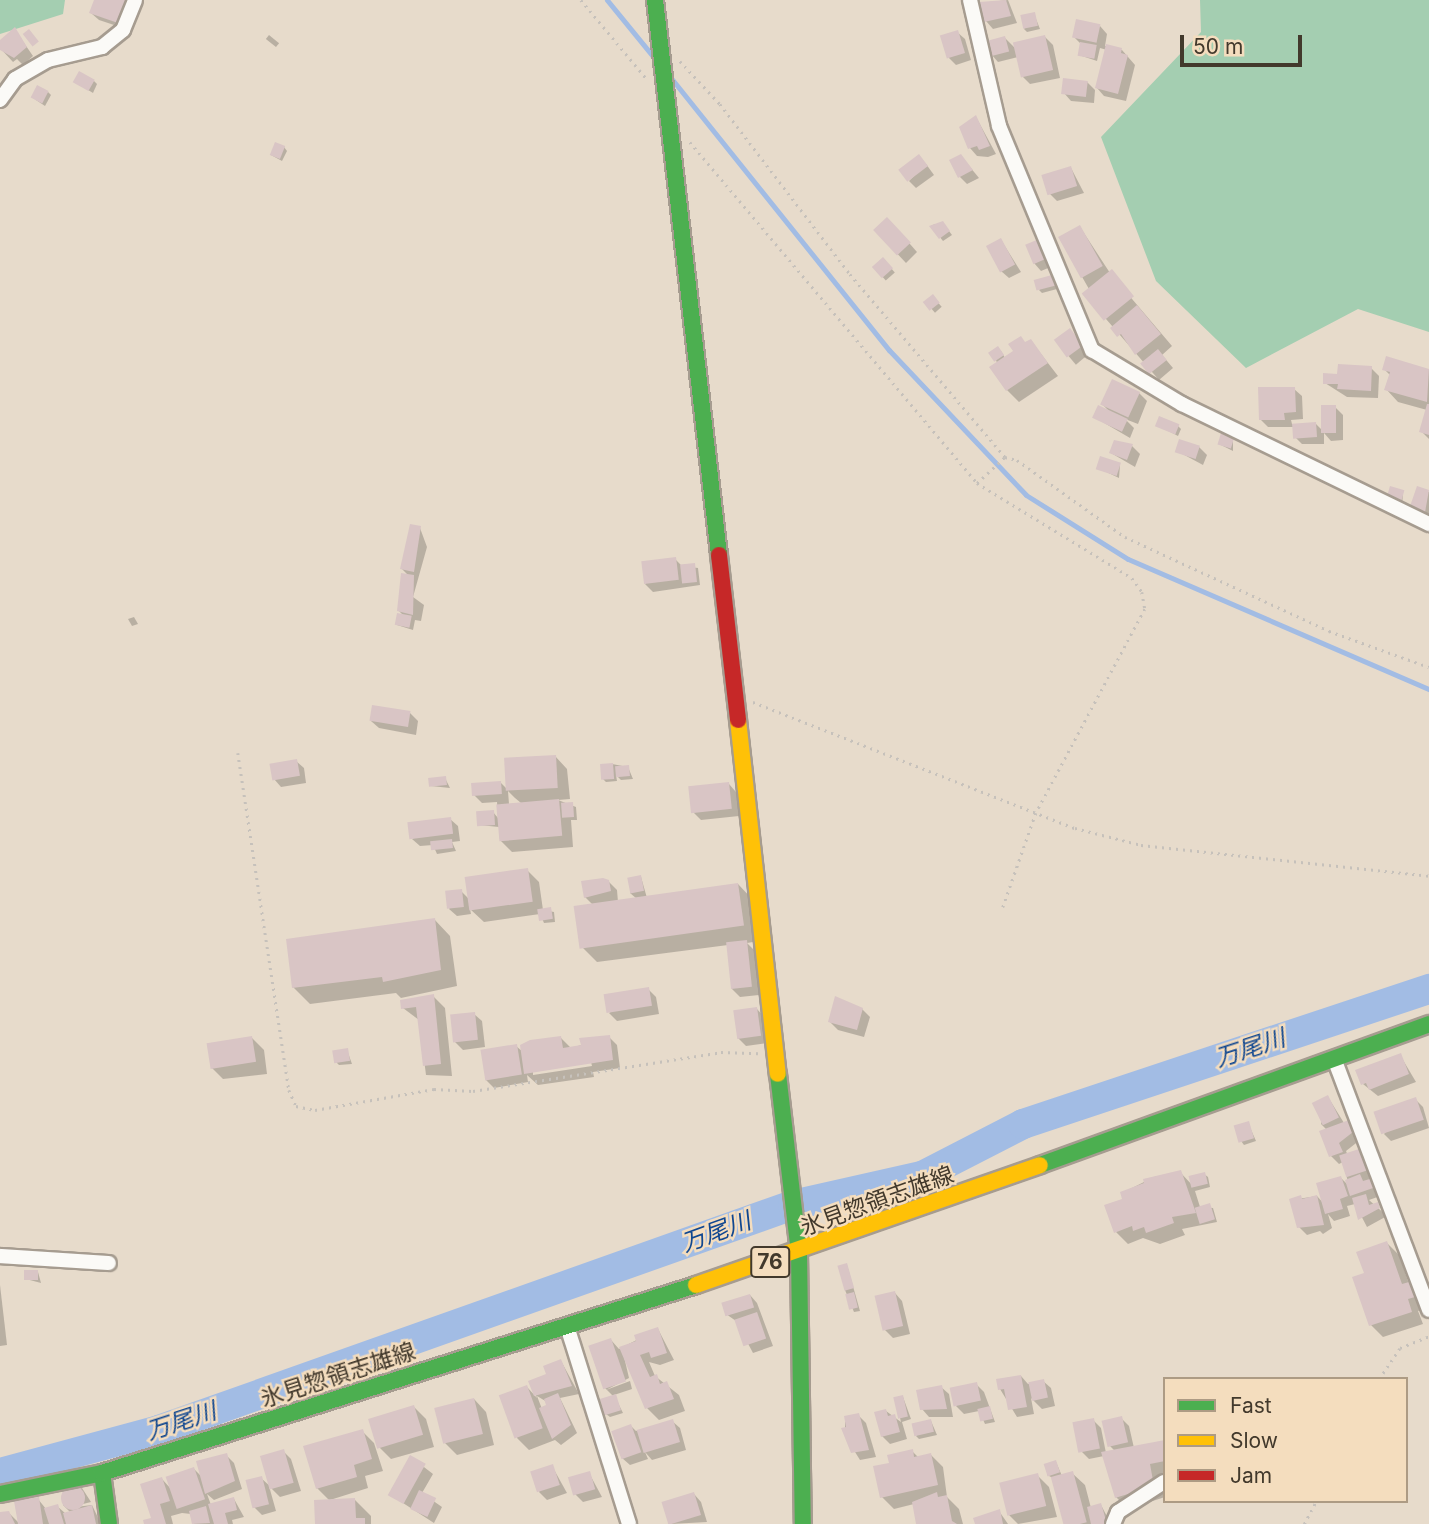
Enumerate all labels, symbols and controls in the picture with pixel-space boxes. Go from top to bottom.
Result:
scale bar [1184,21,1306,65]
text: 50 m [1193,34,1243,59]
water label: 万尾川 [1211,1023,1289,1073]
street label: 氷見惣領志雄線 [797,1160,957,1242]
water label: 万尾川 [677,1206,755,1258]
road number: 76 [749,1244,791,1280]
street label: 氷見惣領志雄線 [257,1337,419,1413]
legend [1163,1377,1408,1503]
text: Fast [1230,1393,1272,1418]
water label: 万尾川 [142,1396,220,1446]
text: Slow [1230,1428,1278,1453]
text: Jam [1230,1463,1272,1488]

